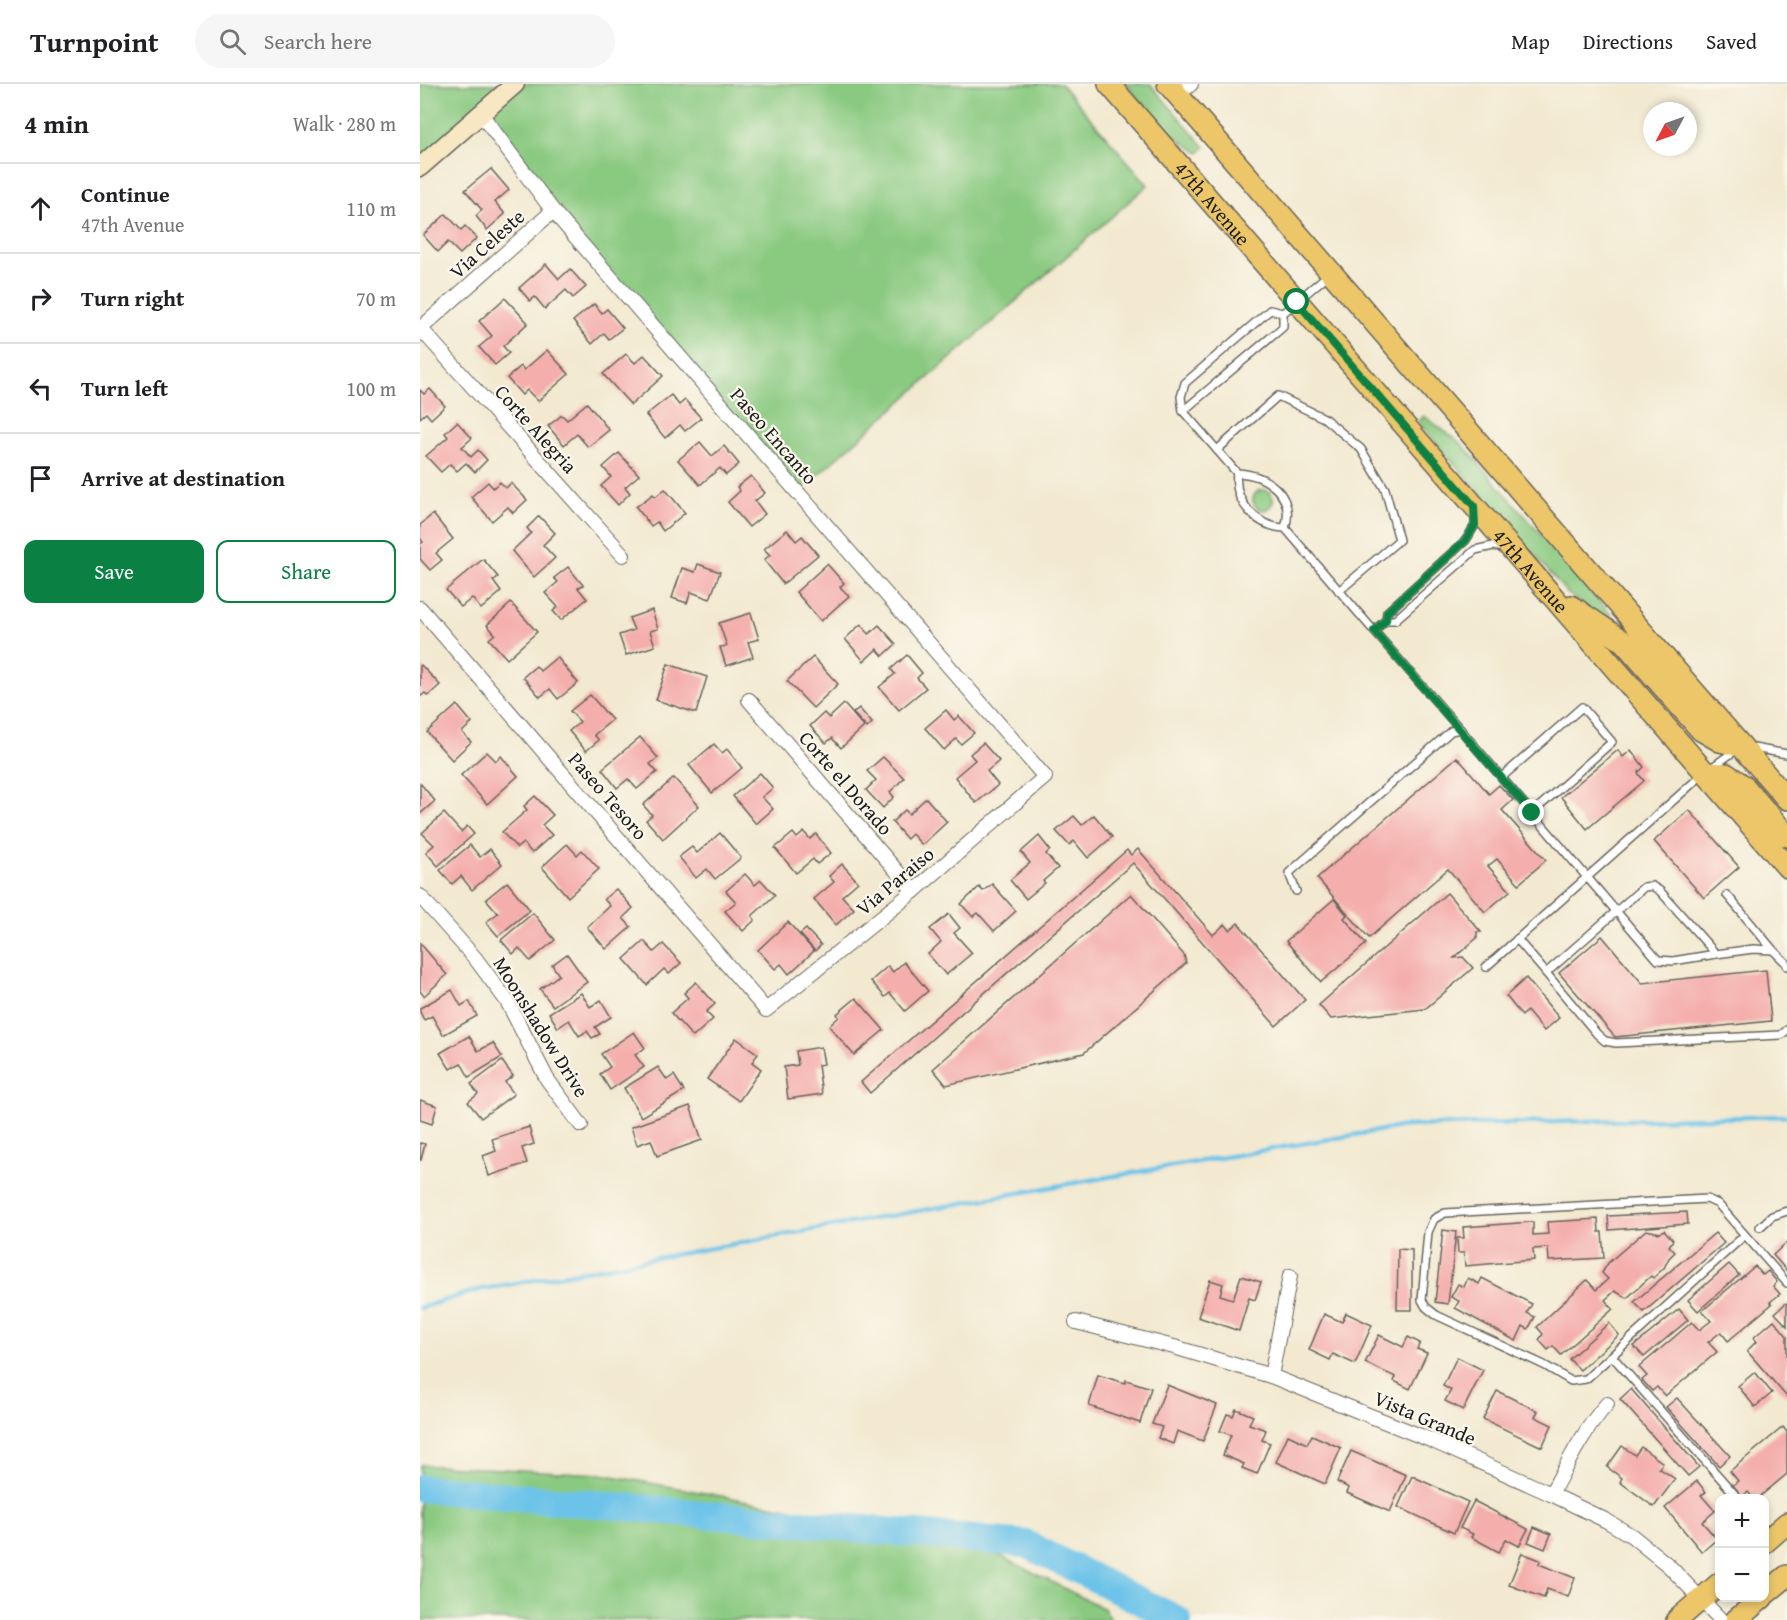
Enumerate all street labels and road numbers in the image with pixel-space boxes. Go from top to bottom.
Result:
street label: 47th Avenue [1168,155,1258,252]
street label: Via Celeste [443,202,531,285]
street label: Corte Alegria [489,378,584,480]
street label: Paseo Encanto [724,381,825,491]
street label: 47th Avenue [1486,522,1576,619]
street label: Corte el Dorado [793,724,900,841]
street label: Paseo Tesoro [562,745,655,846]
street label: Via Paraiso [849,839,940,922]
street label: Moonshadow Drive [487,951,596,1103]
street label: Vista Grande [1370,1383,1481,1452]

